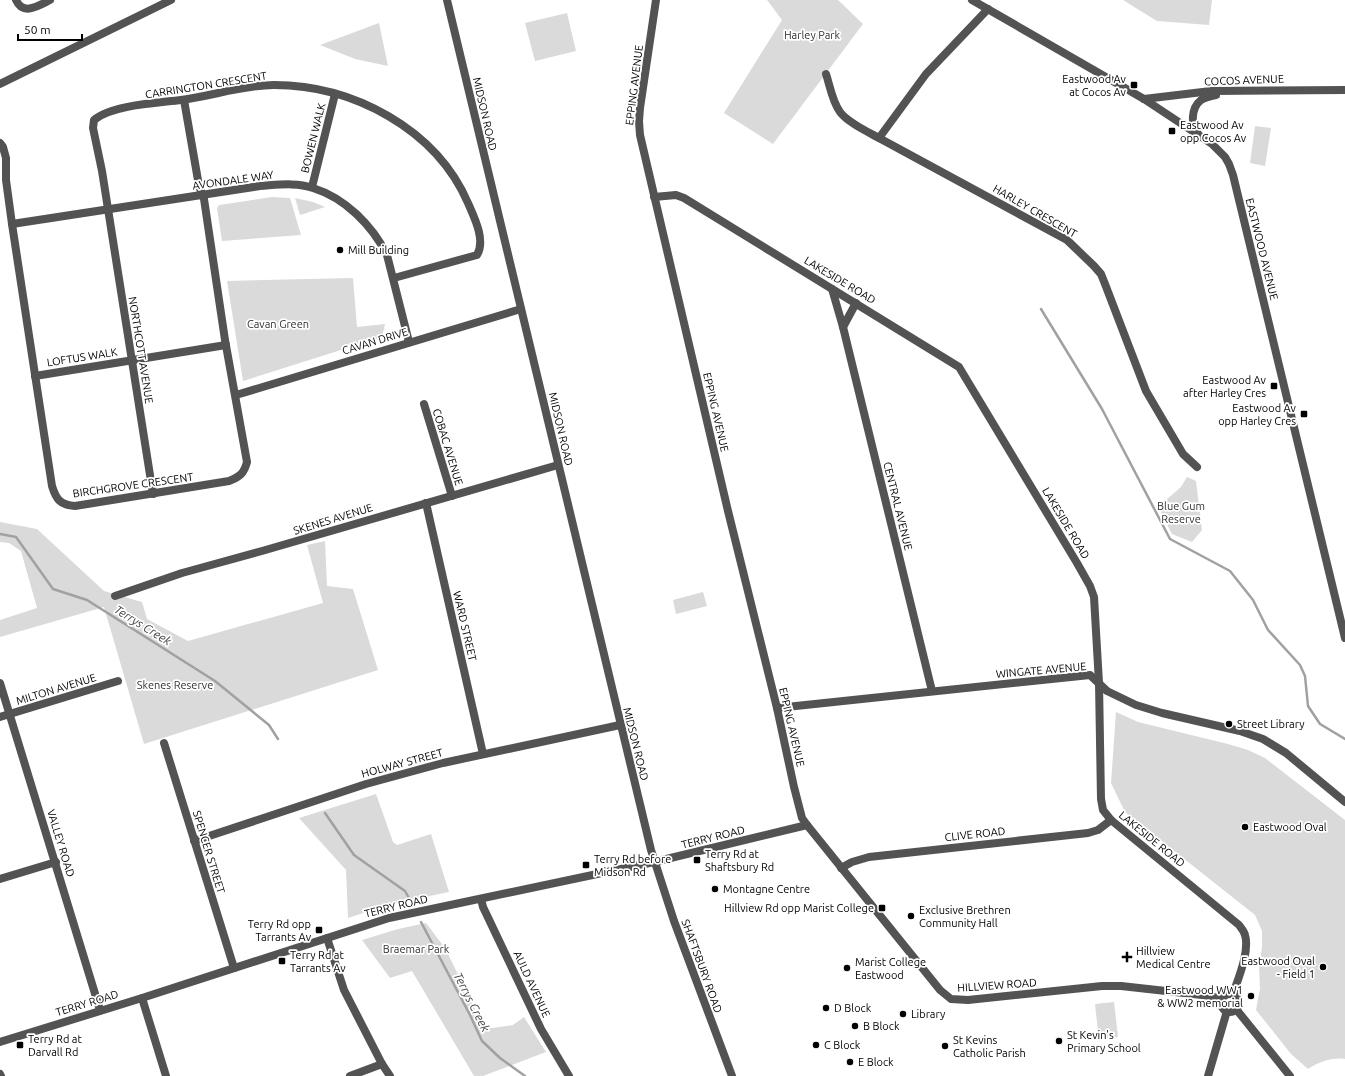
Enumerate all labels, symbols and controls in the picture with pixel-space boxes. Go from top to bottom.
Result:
scale bar [18,16,82,42]
text: 50 m [24,23,51,36]
park label: Harley Park [784,29,841,41]
street label: EPPING AVENUE [623,44,645,126]
street label: CARRINGTON CRESCENT [144,69,268,101]
place label: Eastwood Av at Cocos Av [1062,73,1127,98]
street label: COCOS AVENUE [1204,73,1284,87]
street label: MIDSON ROAD [471,76,499,152]
marker: Eastwood Av at Cocos Av [1129,80,1139,90]
street label: BOWEN WALK [299,101,328,174]
place label: Eastwood Av opp Cocos Av [1180,119,1247,144]
marker: Eastwood Av opp Cocos Av [1167,126,1177,136]
street label: AVONDALE WAY [192,168,275,192]
street label: HARLEY CRESCENT [991,182,1079,240]
street label: EASTWOOD AVENUE [1244,197,1280,301]
place label: Mill Building [348,244,409,256]
marker: Mill Building [335,245,345,255]
street label: LAKESIDE ROAD [802,254,878,306]
street label: NORTHCOTT AVENUE [127,296,155,404]
park label: Cavan Green [247,318,309,330]
street label: CAVAN DRIVE [341,325,409,357]
street label: LOFTUS WALK [46,345,118,368]
street label: EPPING AVENUE [701,371,731,453]
place label: Eastwood Av after Harley Cres [1183,374,1267,399]
marker: Eastwood Av after Harley Cres [1269,381,1279,391]
street label: MIDSON ROAD [547,391,575,467]
place label: Eastwood Av opp Harley Cres [1218,402,1297,427]
street label: COBAC AVENUE [431,407,465,487]
marker: Eastwood Av opp Harley Cres [1299,409,1309,419]
street label: CENTRAL AVENUE [881,461,915,551]
street label: BIRCHGROVE CRESCENT [72,471,194,499]
street label: LAKESIDE ROAD [1040,485,1092,561]
park label: Blue Gum Reserve [1157,500,1205,525]
street label: SKENES AVENUE [292,501,374,537]
street label: WARD STREET [451,590,479,662]
water label: Terrys Creek [112,602,175,648]
street label: WINGATE AVENUE [995,660,1087,680]
street label: MILTON AVENUE [15,671,97,707]
park label: Skenes Reserve [137,679,213,691]
street label: EPPING AVENUE [777,686,807,768]
street label: MIDSON ROAD [621,706,651,782]
place label: Street Library [1237,718,1305,730]
marker: Street Library [1224,719,1234,729]
street label: HOLWAY STREET [360,746,444,780]
street label: VALLEY ROAD [45,808,77,878]
street label: SPENCER STREET [191,809,227,895]
street label: LAKESIDE ROAD [1117,809,1187,869]
place label: Eastwood Oval [1253,821,1327,833]
marker: Eastwood Oval [1240,822,1250,832]
street label: TERRY ROAD [680,823,746,851]
street label: CLIVE ROAD [944,825,1006,843]
place label: Terry Rd at Shaftsbury Rd [705,848,774,873]
place label: Terry Rd before Midson Rd [594,853,671,878]
marker: Terry Rd at Shaftsbury Rd [692,855,702,865]
marker: Terry Rd before Midson Rd [581,860,591,870]
place label: Montagne Centre [723,883,810,895]
marker: Montagne Centre [710,884,720,894]
street label: TERRY ROAD [363,892,429,920]
place label: Hillview Rd opp Marist College [724,902,874,914]
marker: Hillview Rd opp Marist College [877,903,887,913]
place label: Exclusive Brethren Community Hall [919,904,1011,929]
marker: Exclusive Brethren Community Hall [906,911,916,921]
place label: Terry Rd opp Tarrants Av [248,918,312,943]
street label: SHAFTSBURY ROAD [679,918,725,1015]
marker: Terry Rd opp Tarrants Av [314,925,324,935]
park label: Braemar Park [383,943,450,955]
place label: Hillview Medical Centre [1136,945,1211,970]
place label: Terry Rd at Tarrants Av [290,949,346,974]
street label: AULD AVENUE [511,949,553,1019]
marker: Hillview Medical Centre [1121,951,1133,963]
place label: Eastwood Oval - Field 1 [1241,955,1315,980]
marker: Terry Rd at Tarrants Av [277,956,287,966]
place label: Marist College Eastwood [855,956,926,981]
marker: Eastwood Oval - Field 1 [1318,962,1328,972]
marker: Marist College Eastwood [842,963,852,973]
water label: Terrys Creek [452,970,493,1035]
street label: HILLVIEW ROAD [957,976,1037,994]
place label: Eastwood WW1 & WW2 memorial [1157,984,1243,1009]
street label: TERRY ROAD [54,988,120,1018]
marker: Eastwood WW1 & WW2 memorial [1246,991,1256,1001]
place label: D Block [834,1002,872,1014]
marker: D Block [821,1003,831,1013]
place label: Library [911,1008,946,1020]
marker: Library [898,1009,908,1019]
place label: B Block [863,1020,900,1032]
marker: B Block [850,1021,860,1031]
place label: St Kevin's Primary School [1067,1029,1141,1054]
place label: Terry Rd at Darvall Rd [28,1033,82,1058]
place label: St Kevins Catholic Parish [953,1034,1026,1059]
marker: St Kevin's Primary School [1054,1036,1064,1046]
place label: C Block [824,1039,861,1051]
marker: Terry Rd at Darvall Rd [15,1040,25,1050]
marker: C Block [811,1040,821,1050]
marker: St Kevins Catholic Parish [940,1041,950,1051]
place label: E Block [858,1056,894,1068]
marker: E Block [845,1057,855,1067]

